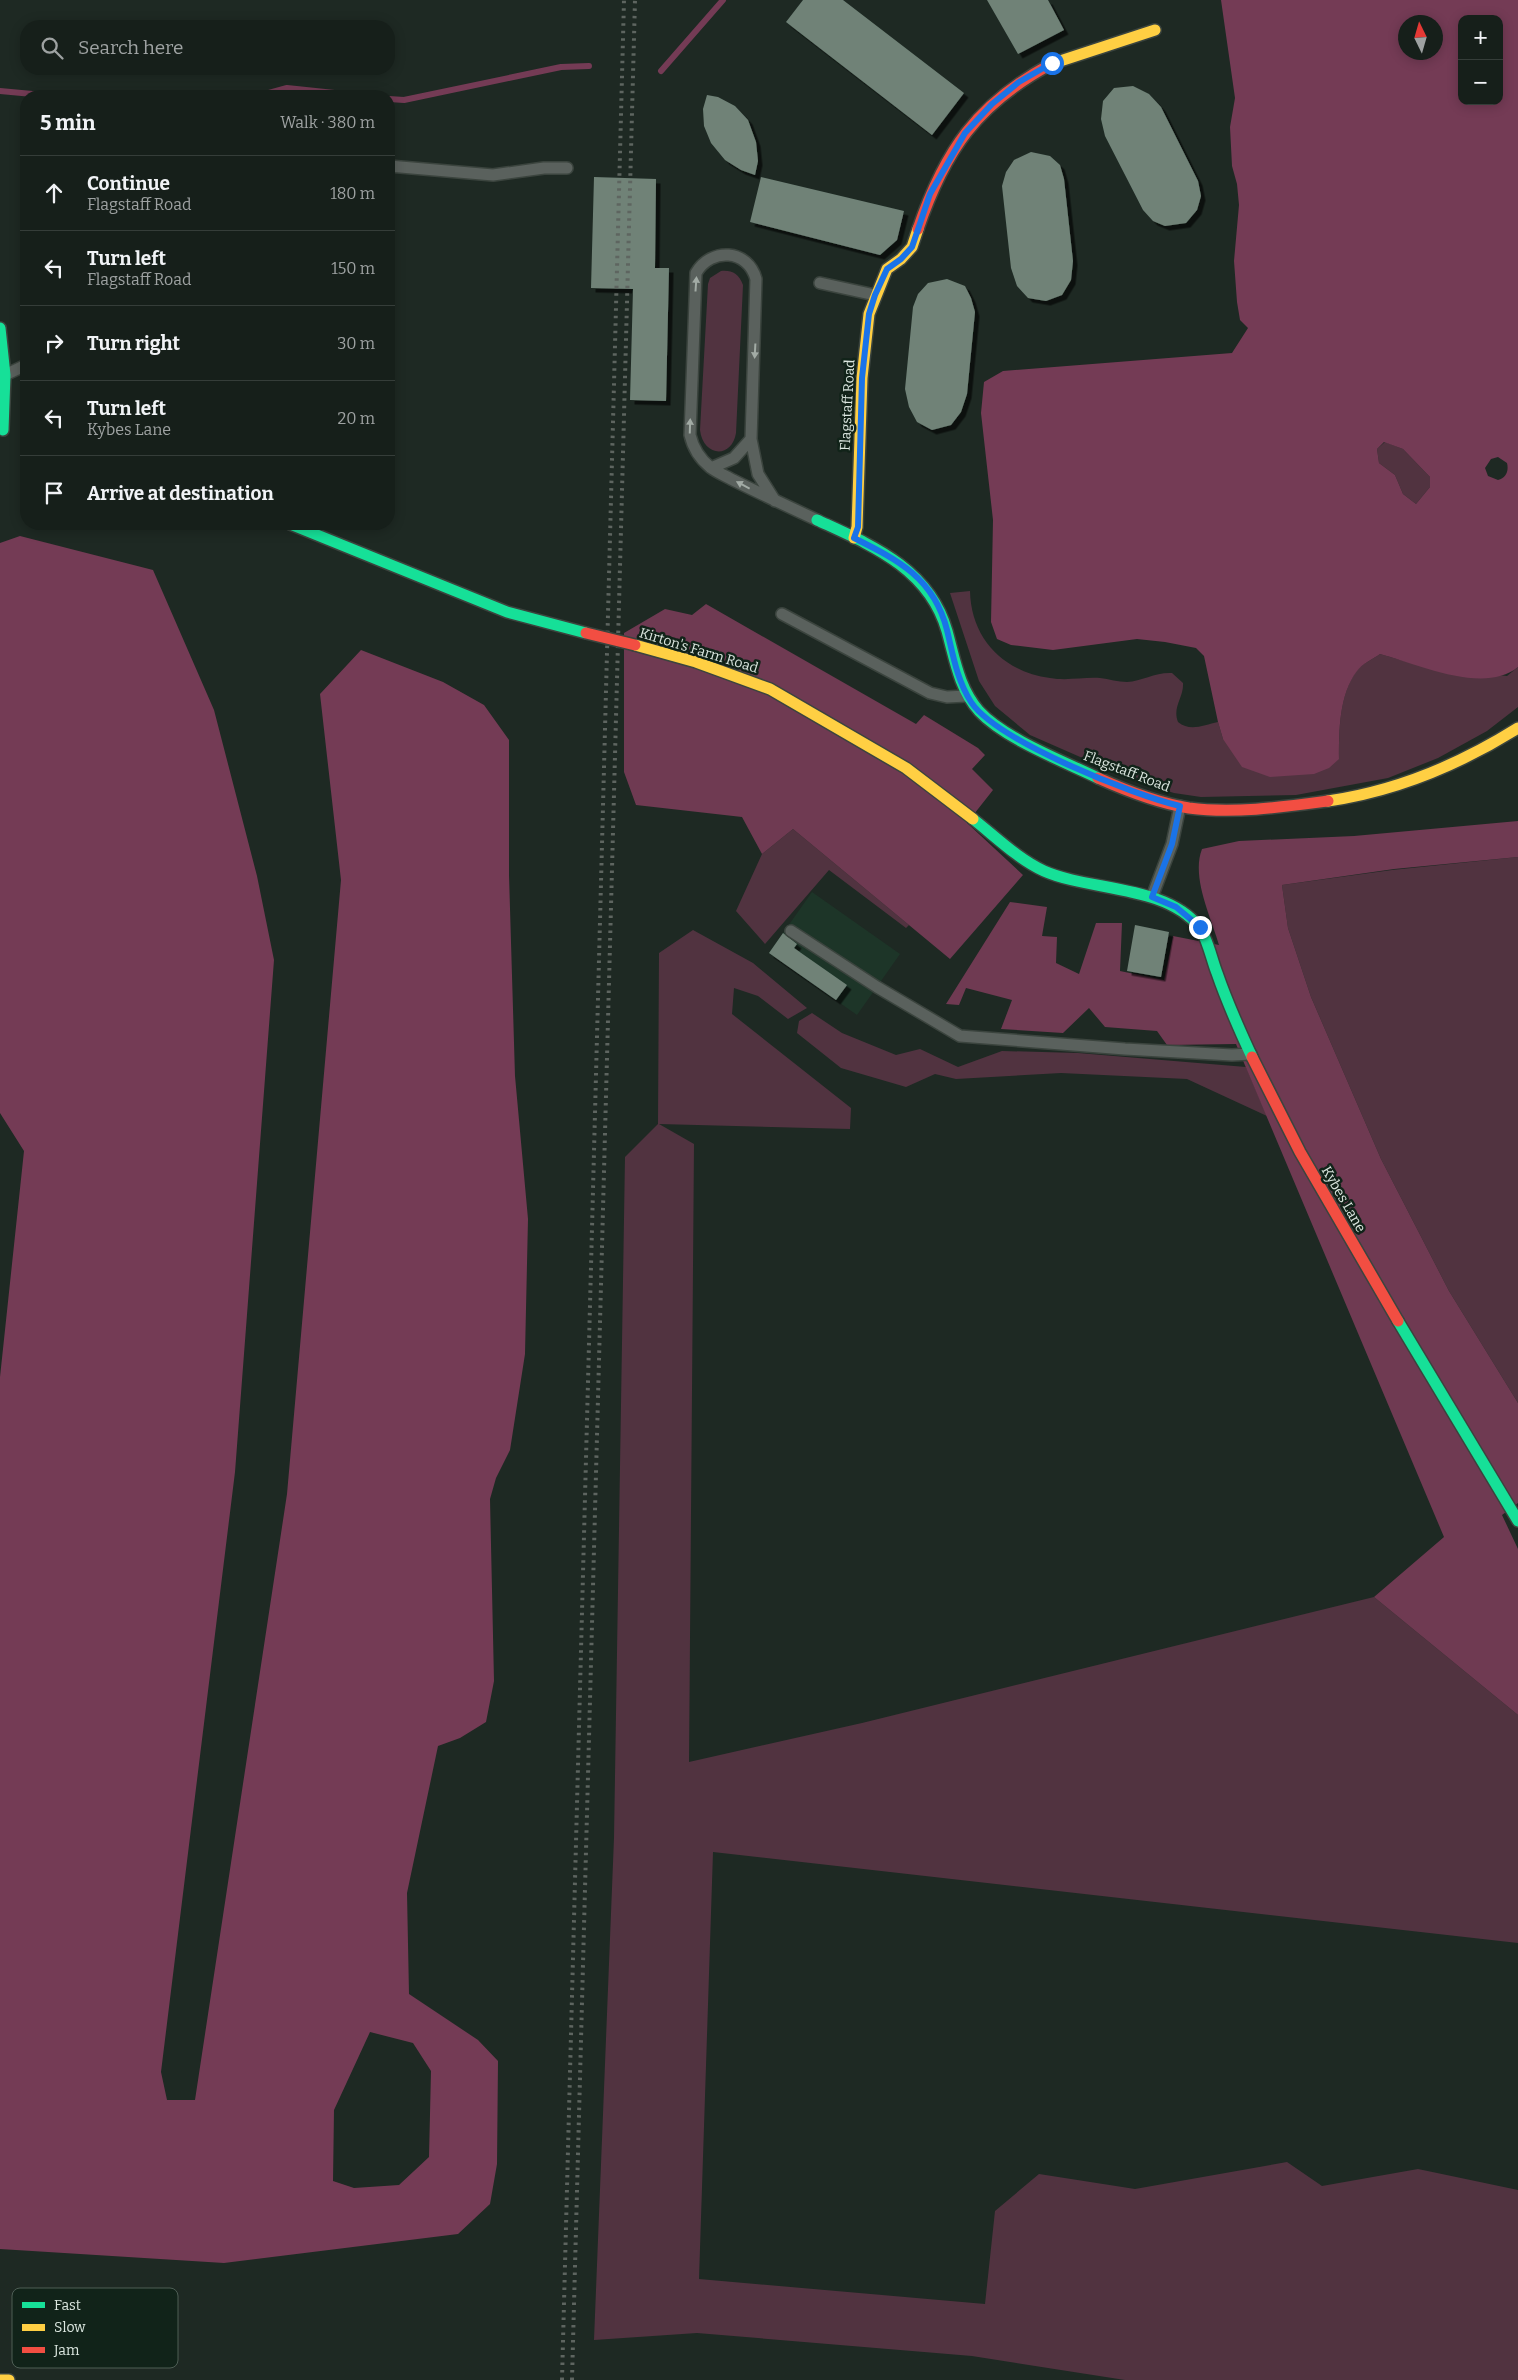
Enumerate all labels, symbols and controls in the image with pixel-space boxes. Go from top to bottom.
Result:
north arrow [1398,15,1443,60]
map controls [1458,15,1503,105]
button: + [1458,15,1503,60]
search box [20,20,395,75]
icon: search [38,34,66,62]
text: Search here [78,36,183,59]
route start [1041,52,1064,75]
button: − [1458,60,1503,105]
text: 5 min [40,110,96,136]
text: Walk · 380 m [280,113,375,132]
text: Continue [87,172,170,195]
icon: ahead [40,179,68,207]
text: 180 m [330,184,375,203]
text: Flagstaff Road [87,195,191,214]
text: Turn left [87,247,166,270]
icon: left [40,254,68,282]
text: 150 m [331,259,375,278]
text: Flagstaff Road [87,270,191,289]
one-way arrow [692,276,700,292]
icon: right [40,329,68,357]
text: Turn right [87,332,180,355]
text: 30 m [337,334,375,353]
one-way arrow [750,343,758,359]
street label: Flagstaff Road [837,359,858,451]
text: Turn left [87,397,166,420]
icon: left [40,404,68,432]
text: 20 m [338,409,375,428]
one-way arrow [687,418,695,434]
text: Kybes Lane [87,420,171,439]
icon: arrive [40,479,68,507]
one-way arrow [735,481,750,489]
text: Arrive at destination [87,482,274,505]
street label: Kirton's Farm Road [637,624,760,677]
street label: Flagstaff Road [1081,747,1173,796]
route end [1189,916,1212,939]
street label: Kybes Lane [1318,1163,1369,1235]
legend [12,2288,178,2368]
text: Fast [54,2297,81,2314]
text: Slow [54,2319,86,2336]
text: Jam [53,2342,80,2359]

